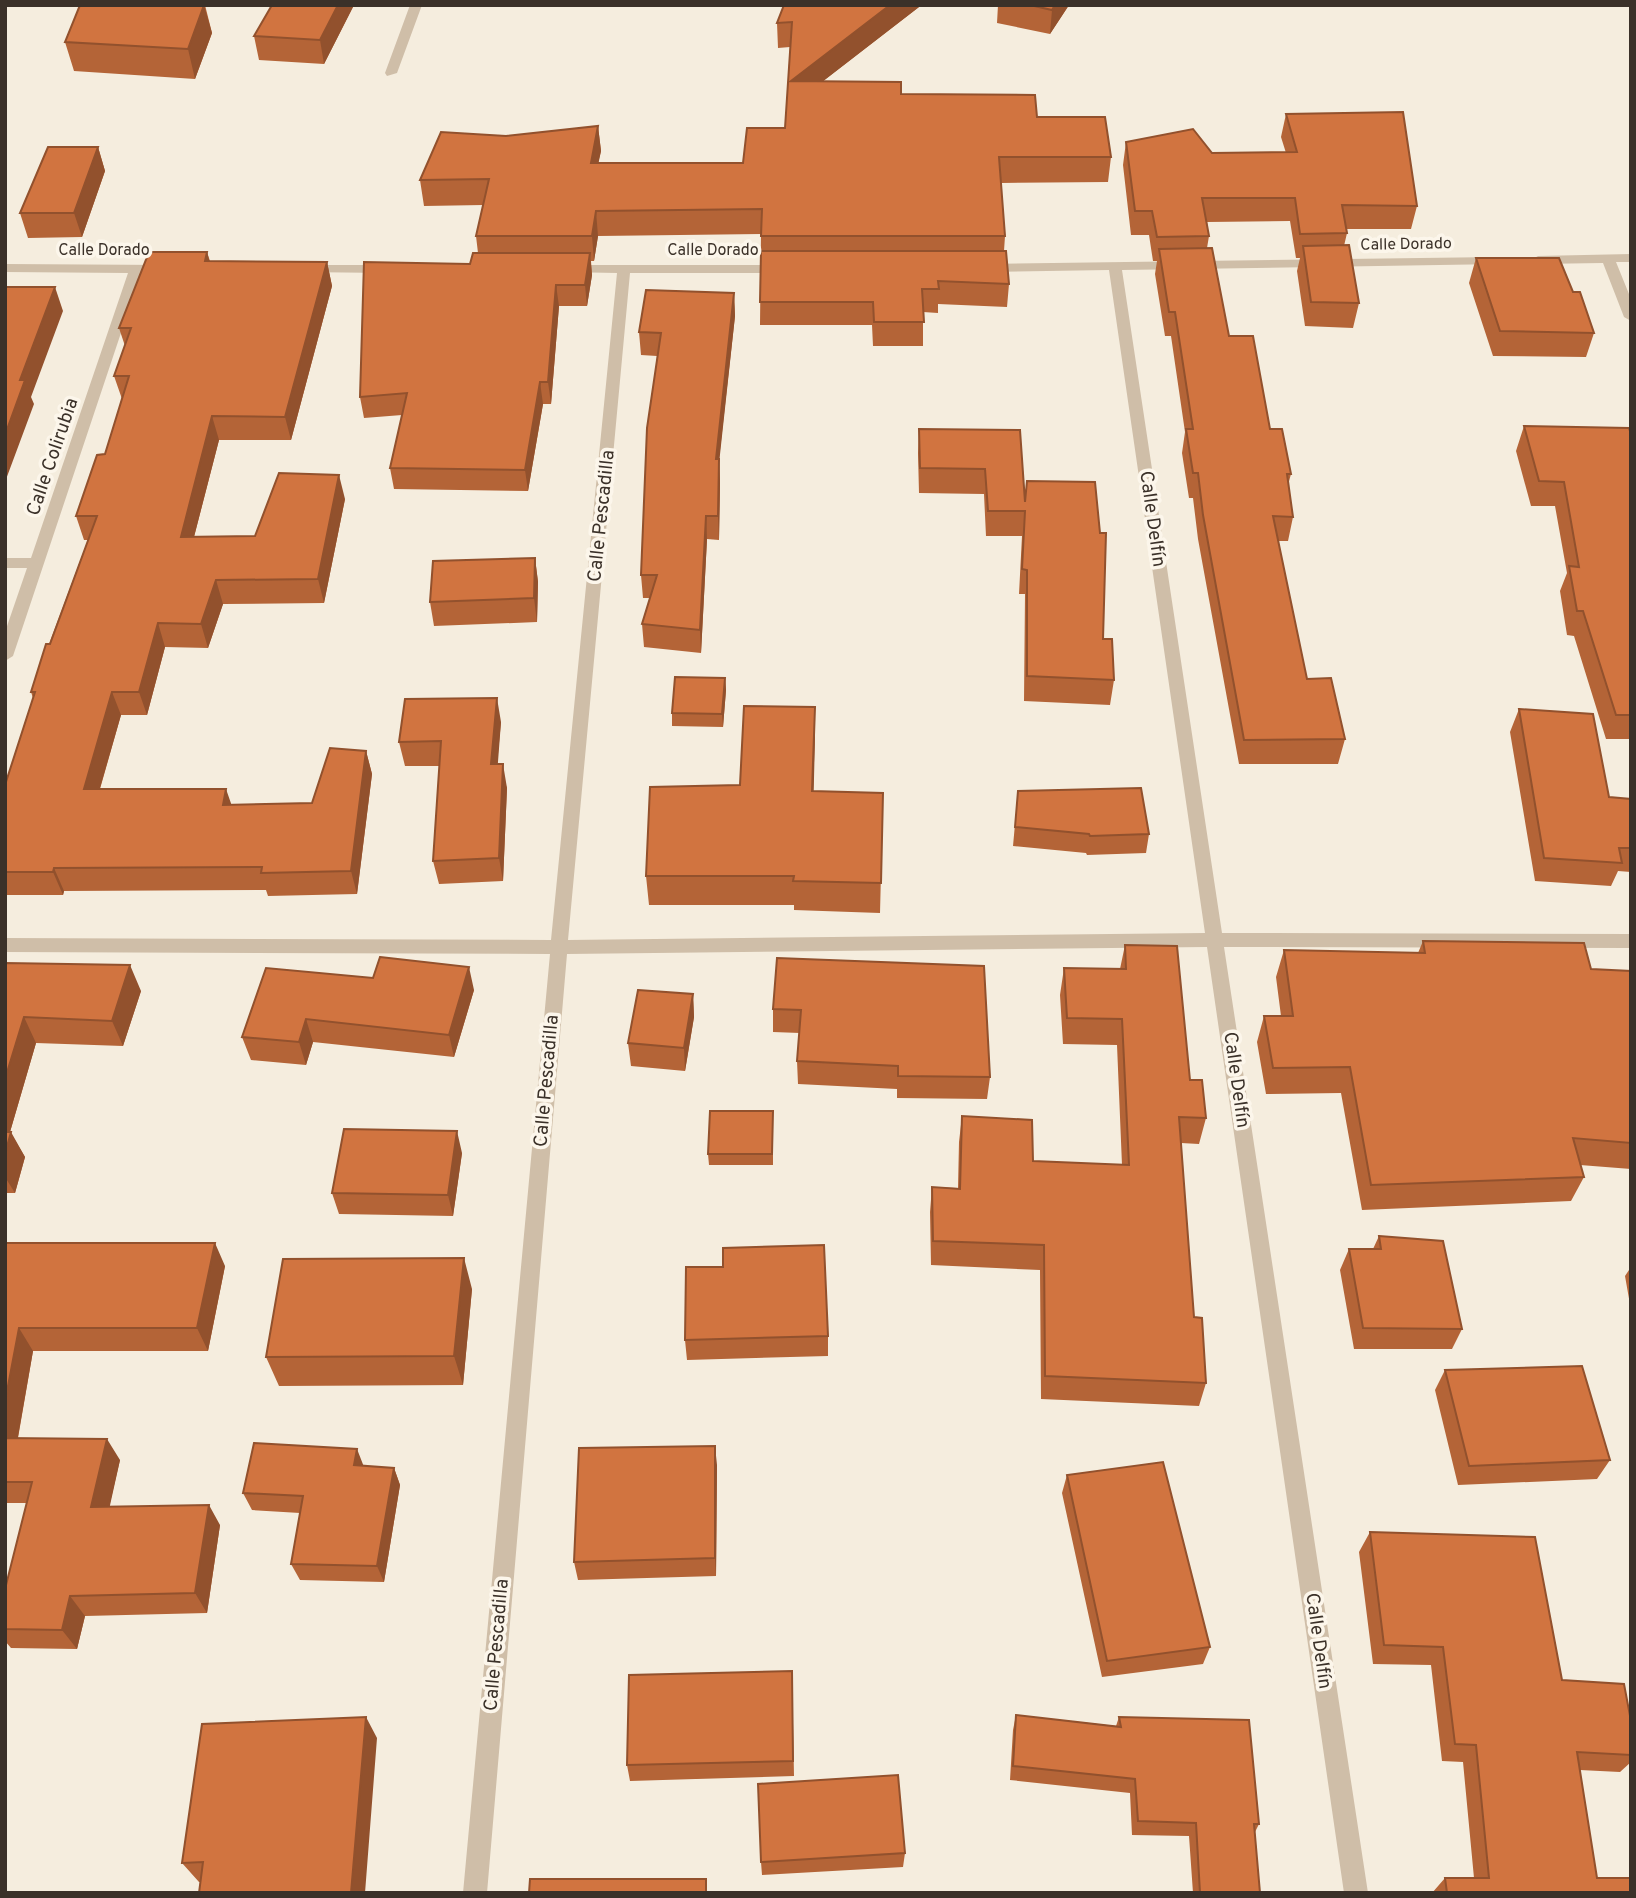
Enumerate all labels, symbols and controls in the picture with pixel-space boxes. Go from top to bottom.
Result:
street label: Calle Dorado [1360,234,1452,256]
street label: Calle Dorado [58,241,150,261]
street label: Calle Dorado [667,241,759,261]
street label: Calle Colirubia [22,395,84,519]
street label: Calle Pescadilla [583,449,621,583]
street label: Calle Delfín [1133,469,1171,569]
street label: Calle Pescadilla [529,1014,565,1148]
street label: Calle Delfín [1217,1030,1255,1130]
street label: Calle Pescadilla [479,1578,515,1712]
street label: Calle Delfín [1299,1591,1337,1691]

